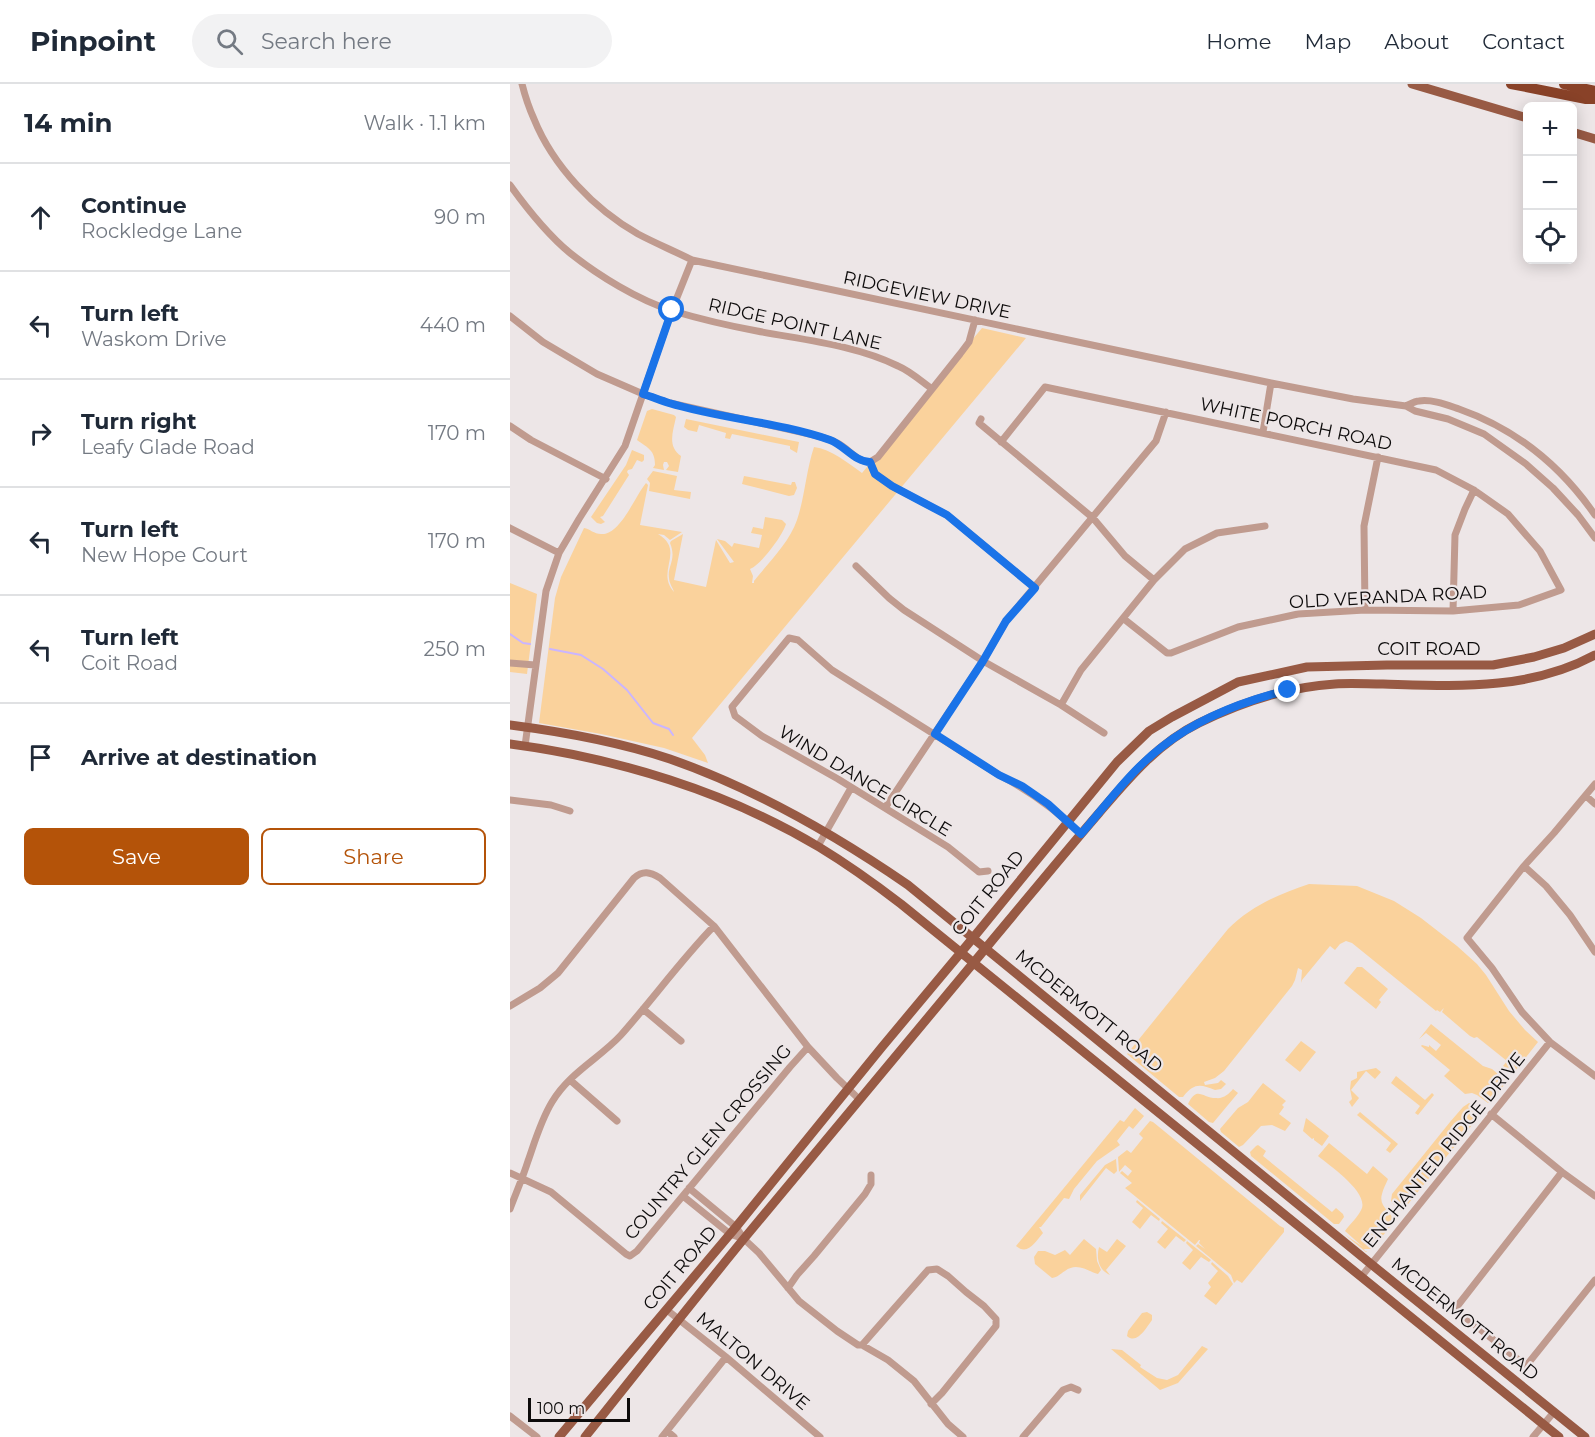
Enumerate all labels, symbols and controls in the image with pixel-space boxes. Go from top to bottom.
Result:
search box [192,14,612,68]
text: Pinpoint [30,24,156,58]
icon: search [213,25,246,58]
text: Search here [261,28,392,55]
text: Home [1206,29,1271,54]
text: Map [1304,29,1351,54]
text: About [1384,29,1449,54]
text: Contact [1482,29,1565,54]
map controls [1523,102,1577,264]
button: + [1523,102,1577,156]
text: 14 min [24,107,113,139]
text: Walk · 1.1 km [364,111,486,135]
button: − [1523,156,1577,210]
text: Continue [81,192,187,219]
icon: ahead [24,201,57,234]
text: 90 m [434,205,486,229]
button: locate [1523,210,1577,264]
text: Rockledge Lane [81,219,242,243]
street label: RIDGEVIEW DRIVE [841,266,1013,324]
street label: RIDGE POINT LANE [706,293,884,355]
route start [658,296,684,322]
text: Turn left [81,300,179,327]
icon: left [24,309,57,342]
text: 440 m [420,313,486,337]
text: Waskom Drive [81,327,227,351]
street label: WHITE PORCH ROAD [1198,393,1394,455]
text: Turn right [81,408,196,435]
icon: right [24,417,57,450]
text: 170 m [428,421,486,445]
text: Leafy Glade Road [81,435,255,459]
text: Turn left [81,516,179,543]
icon: left [24,525,57,558]
text: 170 m [428,529,486,553]
text: New Hope Court [81,543,248,567]
street label: OLD VERANDA ROAD [1288,581,1488,613]
text: Turn left [81,624,179,651]
icon: left [24,633,57,666]
text: 250 m [424,637,486,661]
street label: COIT ROAD [1377,638,1481,660]
text: Coit Road [81,651,178,675]
route end [1274,676,1300,702]
street label: WIND DANCE CIRCLE [775,721,955,841]
icon: arrive [24,741,57,774]
text: Arrive at destination [81,744,317,771]
button: Save [24,828,249,885]
button: Share [261,828,486,885]
street label: COIT ROAD [947,846,1029,940]
street label: MCDERMOTT ROAD [1011,945,1167,1077]
street label: COUNTRY GLEN CROSSING [620,1040,796,1244]
street label: ENCHANTED RIDGE DRIVE [1358,1048,1530,1252]
street label: COIT ROAD [638,1221,722,1315]
street label: MCDERMOTT ROAD [1387,1253,1543,1385]
street label: MALTON DRIVE [692,1307,814,1415]
scale bar [528,1395,630,1422]
text: 100 m [537,1399,585,1418]

